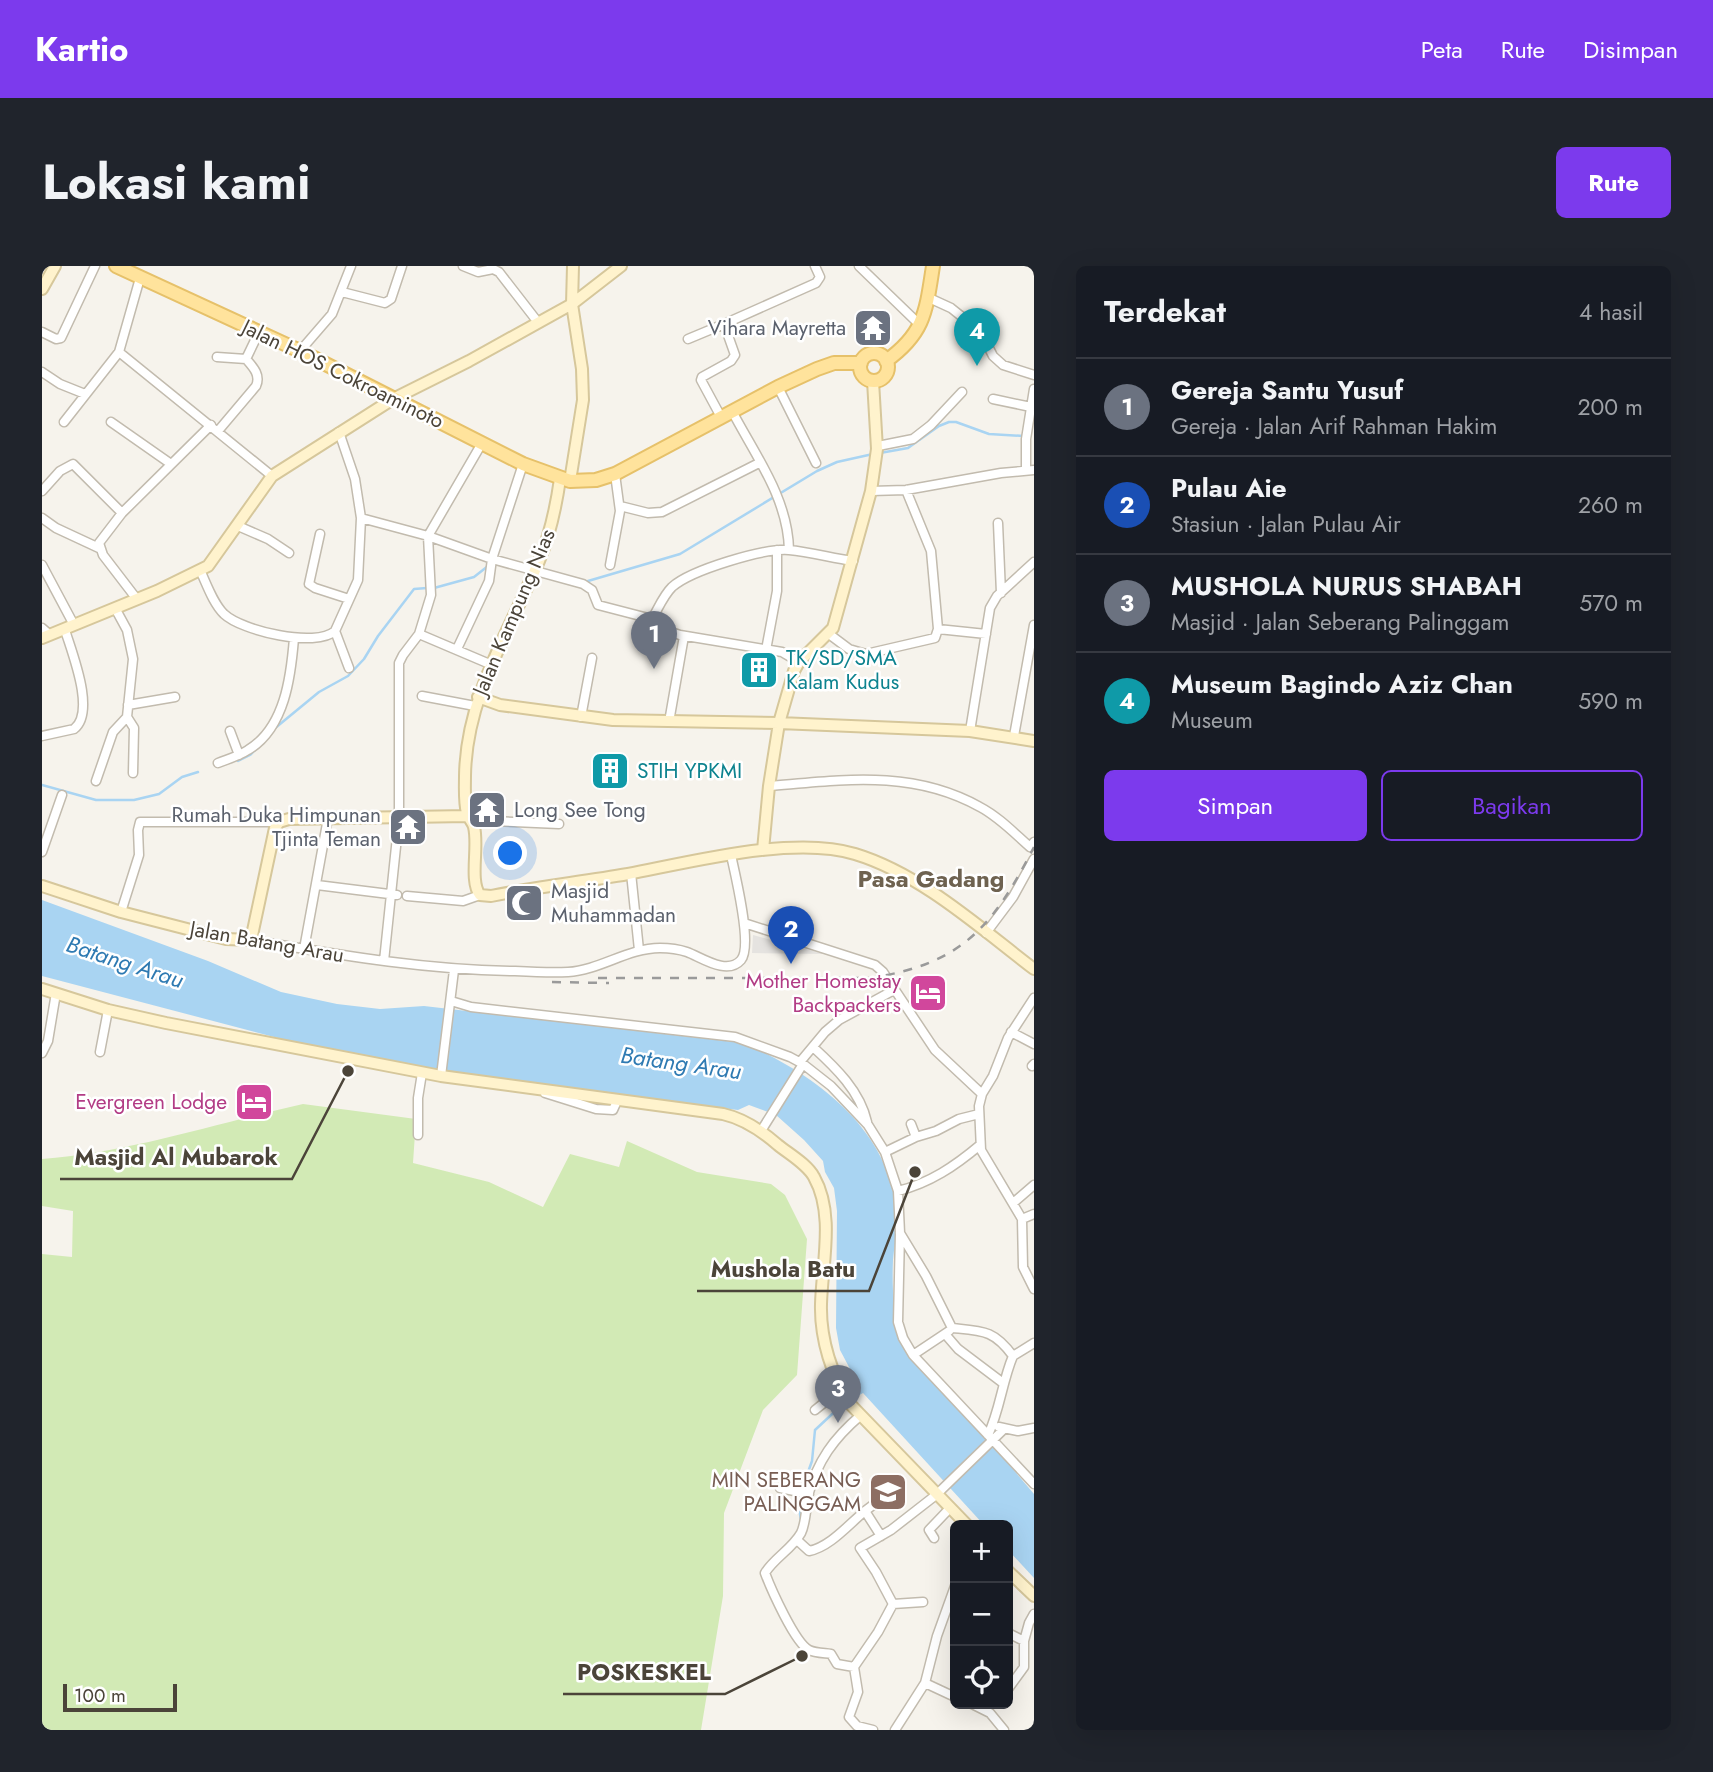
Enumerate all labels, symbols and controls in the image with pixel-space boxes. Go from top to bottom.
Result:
text: Kartio [35,26,129,73]
text: Peta [1421,32,1463,67]
text: Rute [1501,32,1545,67]
text: Disimpan [1583,32,1678,67]
text: Lokasi kami [42,147,310,217]
button: Rute [1556,147,1671,218]
text: Terdekat [1104,290,1226,333]
text: 4 hasil [1579,295,1643,329]
temple icon: Vihara Mayretta [852,307,894,349]
pin: 4 [954,308,1000,366]
street label: Jalan HOS Cokroaminoto [234,311,449,436]
place label: Vihara Mayretta [708,313,846,343]
text: Gereja Santu Yusuf [1171,371,1403,409]
text: 1 [1121,390,1133,424]
text: 200 m [1577,390,1643,424]
text: Gereja · Jalan Arif Rahman Hakim [1171,409,1498,443]
text: Pulau Aie [1171,469,1287,507]
text: 2 [1119,488,1135,522]
text: 260 m [1578,488,1643,522]
text: Stasiun · Jalan Pulau Air [1171,507,1401,541]
street label: Jalan Kampung Nias [464,524,563,703]
text: MUSHOLA NURUS SHABAH [1171,567,1522,605]
text: 3 [1120,586,1134,620]
text: 570 m [1579,586,1643,620]
text: Masjid · Jalan Seberang Palinggam [1171,605,1509,639]
pin: 1 [631,611,677,669]
place label: TK/SD/SMA Kalam Kudus [786,643,899,697]
building icon: TK/SD/SMA Kalam Kudus [738,649,780,691]
text: Museum Bagindo Aziz Chan [1171,665,1513,703]
text: 4 [1119,684,1135,718]
text: 590 m [1578,684,1643,718]
text: Museum [1171,703,1253,737]
building icon: STIH YPKMI [589,750,631,792]
place label: STIH YPKMI [637,756,742,786]
button: Simpan [1104,770,1367,841]
button: Bagikan [1381,770,1643,841]
temple icon: Long See Tong [466,789,508,831]
place label: Long See Tong [514,795,646,825]
place label: Rumah Duka Himpunan Tjinta Teman [171,800,381,854]
temple icon: Rumah Duka Himpunan Tjinta Teman [387,806,429,848]
your location [493,836,527,870]
district label: Pasa Gadang [858,861,1004,896]
place label: Masjid Muhammadan [551,876,676,930]
mosque icon: Masjid Muhammadan [503,882,545,924]
pin: 2 [768,906,814,964]
street label: Jalan Batang Arau [185,913,346,970]
water label: Batang Arau [62,927,188,997]
place label: Mother Homestay Backpackers [746,966,902,1020]
hotel icon: Mother Homestay Backpackers [907,972,949,1014]
water label: Batang Arau [619,1038,744,1088]
hotel icon: Evergreen Lodge [233,1081,275,1123]
place label: Evergreen Lodge [75,1087,227,1117]
callout: Masjid Al Mubarok [60,1135,292,1179]
text: Masjid Al Mubarok [74,1140,278,1174]
callout: Mushola Batu [697,1247,869,1291]
text: Mushola Batu [711,1252,855,1286]
pin: 3 [815,1365,861,1423]
place label: MIN SEBERANG PALINGGAM [712,1465,861,1519]
school or university icon: MIN SEBERANG PALINGGAM [867,1471,909,1513]
map controls [950,1520,1013,1709]
button: + [950,1520,1013,1583]
button: − [950,1583,1013,1646]
button: locate [950,1646,1013,1709]
callout: POSKESKEL [563,1650,725,1694]
text: POSKESKEL [577,1655,712,1689]
scale bar [63,1681,177,1713]
text: 100 m [74,1682,126,1709]

